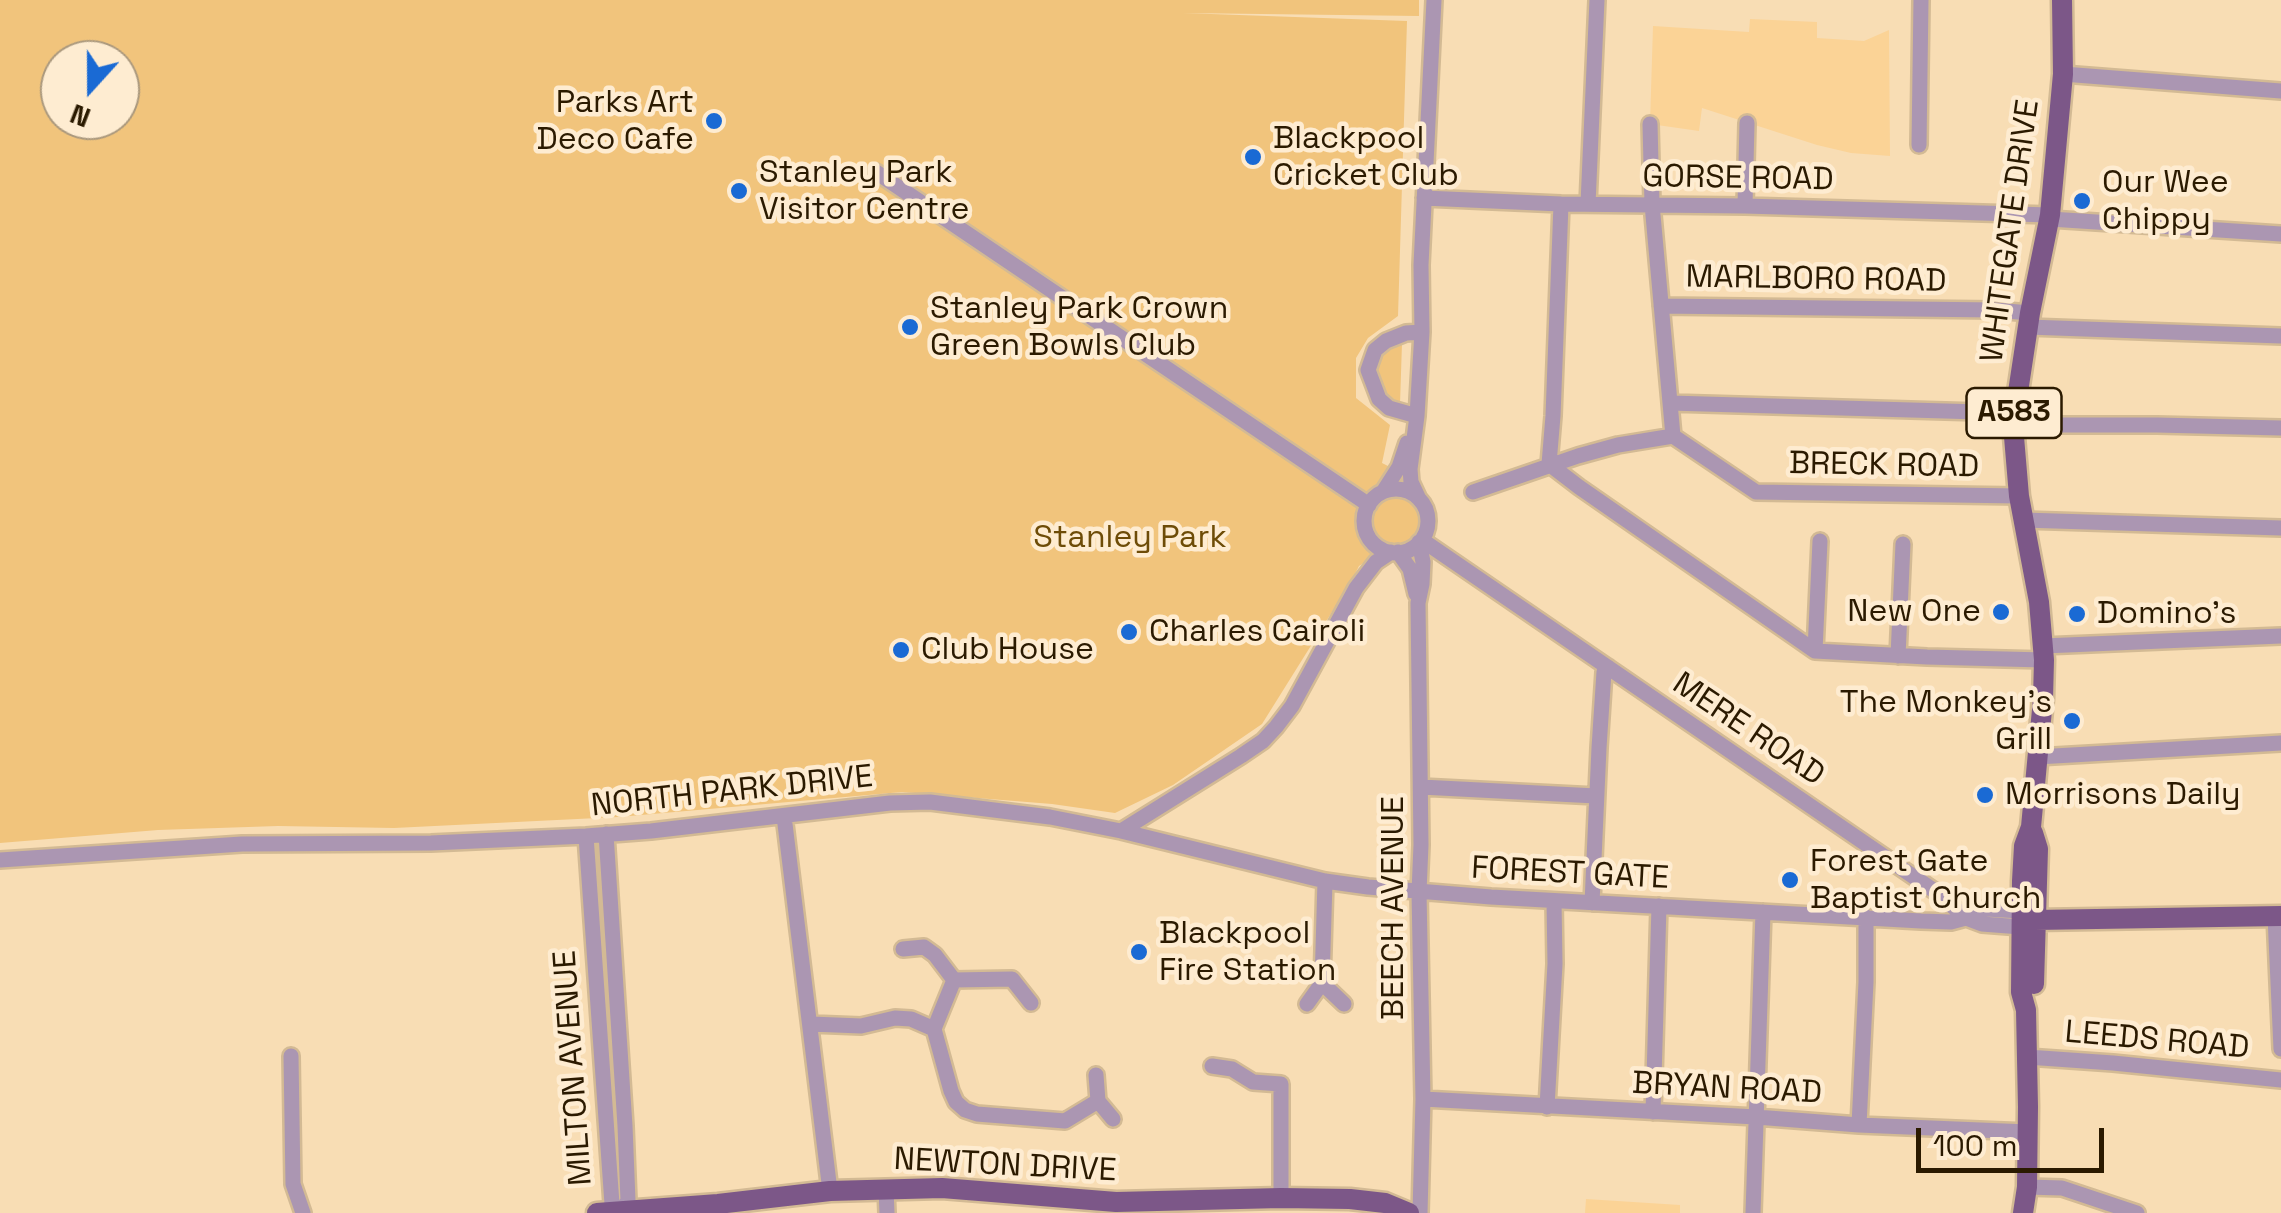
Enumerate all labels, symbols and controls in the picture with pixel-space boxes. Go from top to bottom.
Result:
north arrow [40,40,140,140]
place label: Parks Art Deco Cafe [536,84,694,159]
text: N [65,96,95,136]
street label: WHITEGATE DRIVE [1974,97,2048,365]
marker: Parks Art Deco Cafe [703,110,725,132]
place label: Blackpool Cricket Club [1273,120,1459,195]
marker: Blackpool Cricket Club [1242,146,1264,168]
place label: Stanley Park Visitor Centre [759,154,969,229]
street label: GORSE ROAD [1642,158,1834,200]
place label: Our Wee Chippy [2102,164,2229,239]
marker: Stanley Park Visitor Centre [728,180,750,202]
marker: Our Wee Chippy [2071,190,2093,212]
street label: MARLBORO ROAD [1685,259,1947,301]
place label: Stanley Park Crown Green Bowls Club [930,290,1228,365]
marker: Stanley Park Crown Green Bowls Club [899,316,921,338]
road number: A583 [1966,388,2062,438]
street label: BRECK ROAD [1789,445,1979,487]
park label: Stanley Park [1033,519,1227,557]
place label: New One [1847,593,1981,631]
place label: Domino's [2097,595,2236,633]
marker: New One [1990,601,2012,623]
marker: Domino's [2066,603,2088,625]
place label: Charles Cairoli [1149,613,1365,651]
marker: Charles Cairoli [1118,621,1140,643]
place label: Club House [921,631,1094,669]
marker: Club House [890,639,912,661]
street label: MERE ROAD [1665,665,1831,795]
place label: The Monkey's Grill [1840,684,2052,759]
marker: The Monkey's Grill [2061,710,2083,732]
street label: NORTH PARK DRIVE [589,758,875,826]
place label: Morrisons Daily [2005,776,2241,814]
marker: Morrisons Daily [1974,784,1996,806]
street label: BEECH AVENUE [1375,796,1413,1020]
place label: Forest Gate Baptist Church [1810,843,2041,918]
street label: FOREST GATE [1470,850,1670,898]
marker: Forest Gate Baptist Church [1779,869,1801,891]
place label: Blackpool Fire Station [1159,915,1336,990]
marker: Blackpool Fire Station [1128,941,1150,963]
street label: MILTON AVENUE [547,949,601,1187]
street label: LEEDS ROAD [2063,1014,2251,1068]
street label: BRYAN ROAD [1631,1065,1823,1113]
scale bar [1921,1108,2108,1170]
text: 100 m [1933,1126,2018,1165]
street label: NEWTON DRIVE [893,1141,1117,1191]

